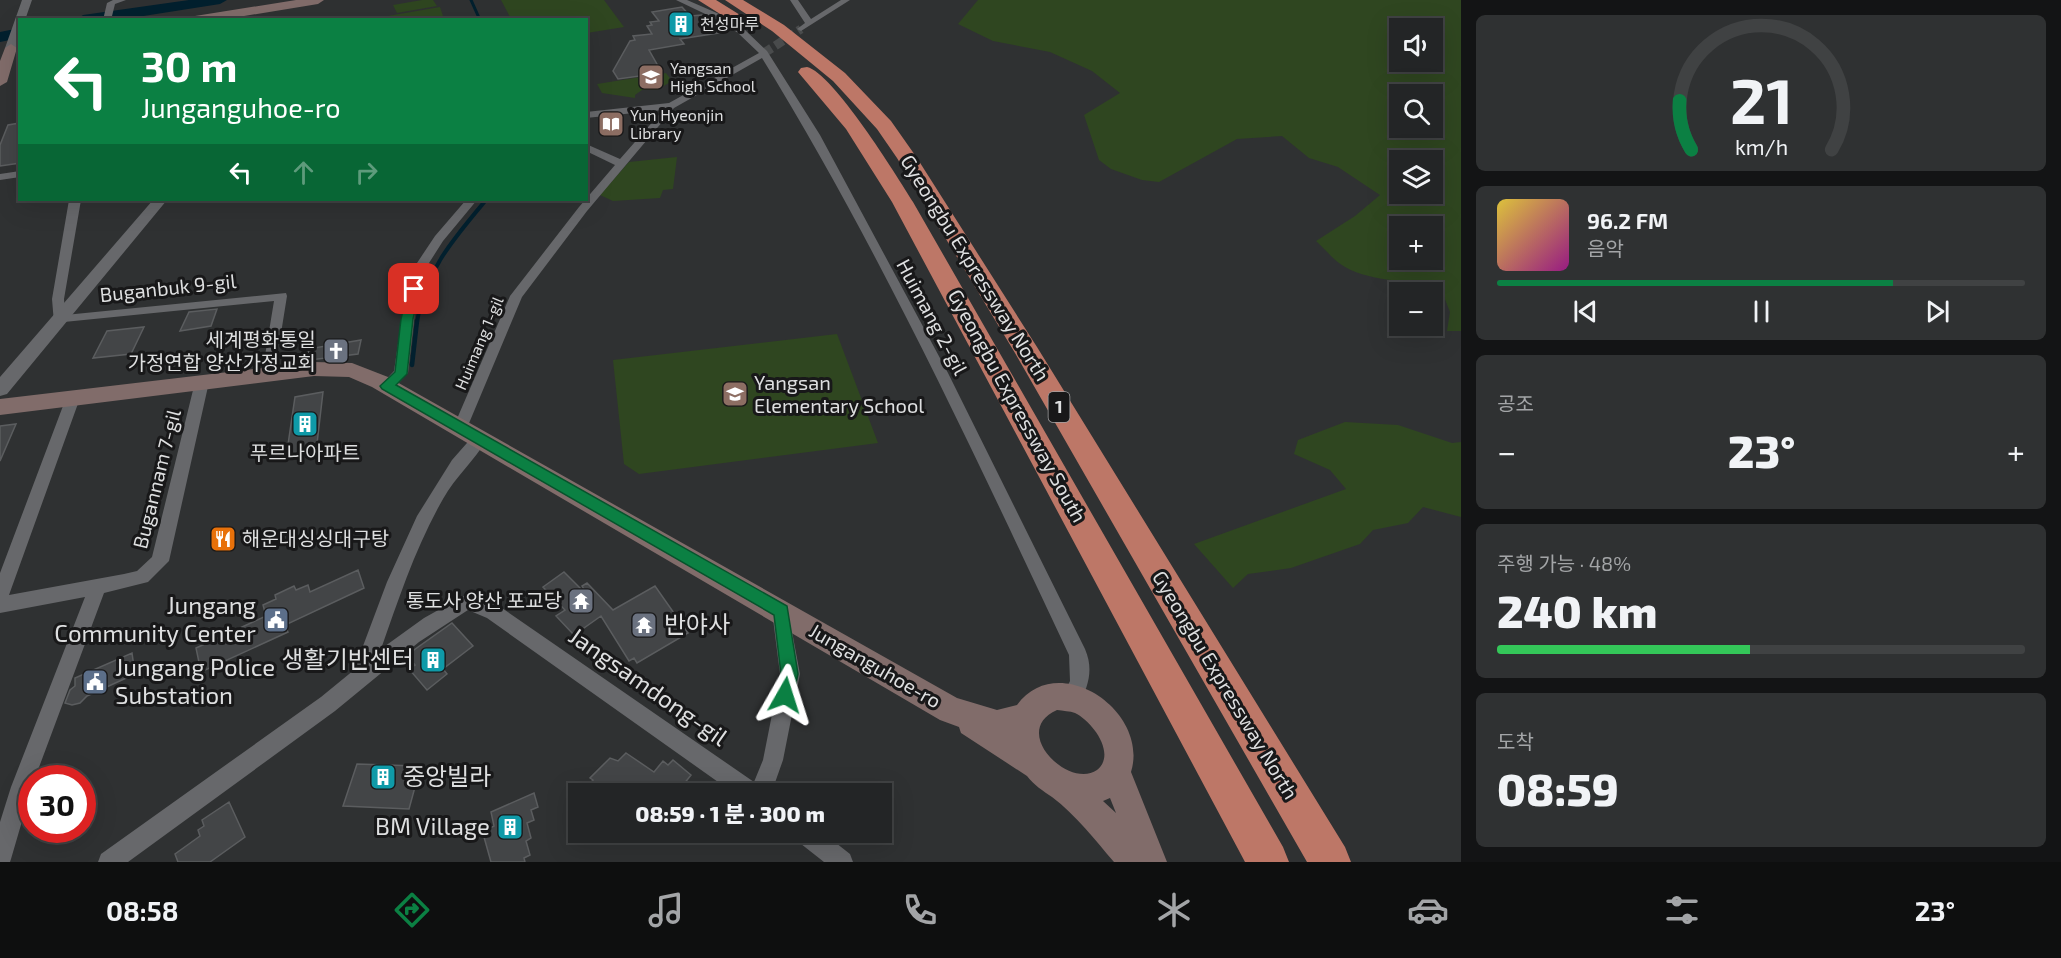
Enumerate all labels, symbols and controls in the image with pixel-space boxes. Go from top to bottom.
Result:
building icon: 천성마루 [666,9,696,39]
place label: 천성마루 [700,14,759,33]
map controls [1389,18,1443,336]
button: sound [1389,18,1443,72]
text: 30 m [141,40,237,90]
icon: left [42,42,120,120]
place label: Yangsan High School [670,58,756,95]
school or university icon: Yangsan High School [636,62,666,92]
text: 21 [1729,62,1793,137]
button: search [1389,84,1443,138]
text: Junganguhoe-ro [141,91,341,123]
place label: Yun Hyeonjin Library [630,105,724,142]
library icon: Yun Hyeonjin Library [596,109,626,139]
text: km/h [1734,134,1788,159]
street label: Gyeongbu Expressway North [896,150,1055,385]
button: layers [1389,150,1443,204]
icon: left [224,156,257,189]
icon: ahead [287,156,320,189]
icon: right [350,156,383,189]
text: 96.2 FM [1587,207,1668,233]
button: + [1389,216,1443,270]
text: 음악 [1587,236,1624,260]
street label: Huimang 2-gil [892,254,973,379]
pin [388,263,439,314]
street label: Buganbuk 9-gil [98,268,237,306]
icon: arrive [397,272,430,305]
button: − [1389,282,1443,336]
street label: Gyeongbu Expressway South [944,285,1092,526]
street label: Huimang 1-gil [450,293,507,392]
icon: previous [1569,295,1602,328]
icon: pause [1745,295,1778,328]
icon: next [1921,295,1954,328]
place label: 세계평화통일 가정연합 양산가정교회 [128,327,316,374]
church icon: 세계평화통일 가정연합 양산가정교회 [321,336,351,366]
place label: Yangsan Elementary School [754,370,924,417]
school or university icon: Yangsan Elementary School [720,379,750,409]
text: 공조 [1497,391,1534,415]
road number: 1 [1048,392,1070,422]
street label: Bugannam 7-gil [127,406,185,551]
building icon: 푸르나아파트 [290,409,320,439]
text: 23° [1728,423,1795,477]
text: − [1497,431,1516,471]
text: + [2007,431,2025,471]
place label: 푸르나아파트 [250,440,360,464]
restaurant icon: 해운대싱싱대구탕 [208,524,238,554]
place label: 해운대싱싱대구탕 [242,526,389,550]
text: 주행 가능 · 48% [1497,551,1631,575]
street label: Gyeongbu Expressway North [1148,566,1304,803]
text: 240 km [1497,583,1658,637]
temple icon: 통도사 양산 포교당 [566,586,596,616]
place label: 통도사 양산 포교당 [406,588,562,612]
place label: Jungang Community Center [54,590,256,647]
public building icon: Jungang Community Center [261,605,291,635]
place label: 반야사 [664,609,730,638]
temple icon: 반야사 [629,610,659,640]
street label: Junganguhoe-ro [805,618,946,712]
street label: Jangsamdong-gil [564,620,734,751]
place label: 생활기반센터 [282,644,414,673]
building icon: 생활기반센터 [418,645,448,675]
place label: Jungang Police Substation [115,652,275,709]
position arrow [753,663,817,727]
public building icon: Jungang Police Substation [80,667,110,697]
text: 도착 [1497,729,1534,753]
place label: 중앙빌라 [403,761,491,790]
text: 08:59 [1497,761,1619,815]
building icon: 중앙빌라 [368,762,398,792]
speed limit sign: 30 [18,765,96,843]
text: 08:59 · 1 분 · 300 m [635,800,825,826]
place label: BM Village [375,811,490,840]
building icon: BM Village [495,812,525,842]
icon: directions [391,889,433,931]
icon: music [645,889,687,931]
icon: phone [899,889,941,931]
icon: climate [1153,889,1195,931]
icon: car [1407,889,1449,931]
icon: filters [1661,889,1703,931]
text: 08:58 [106,894,179,926]
text: 23° [1915,894,1955,926]

